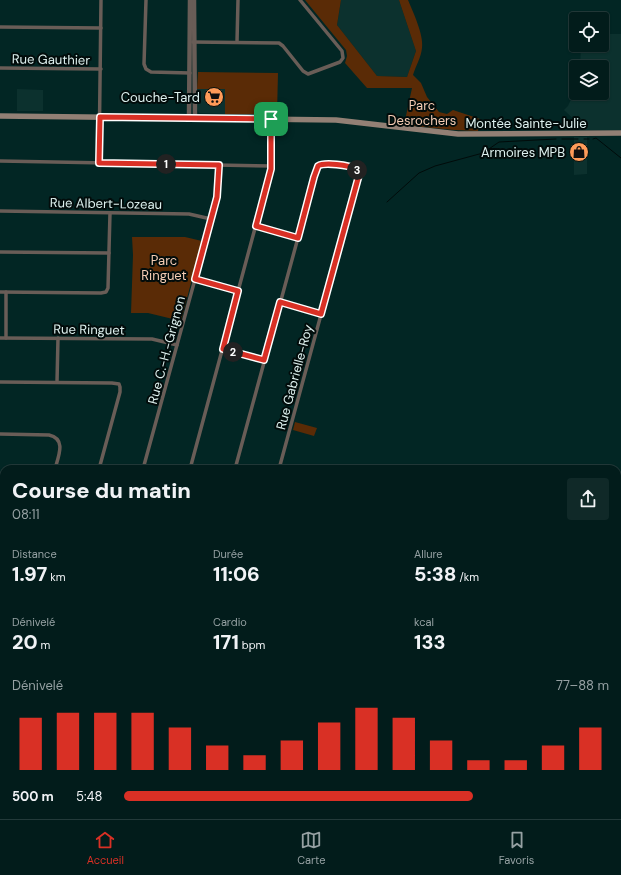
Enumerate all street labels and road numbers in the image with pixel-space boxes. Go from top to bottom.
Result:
street label: Rue Gauthier [12,50,90,69]
street label: Montée Sainte-Julie [465,115,587,132]
street label: Rue Albert-Lozeau [50,194,162,213]
street label: Rue C.-H.-Grignon [144,294,189,406]
street label: Rue Ringuet [53,320,125,339]
street label: Rue Gabrielle-Roy [272,323,317,432]

